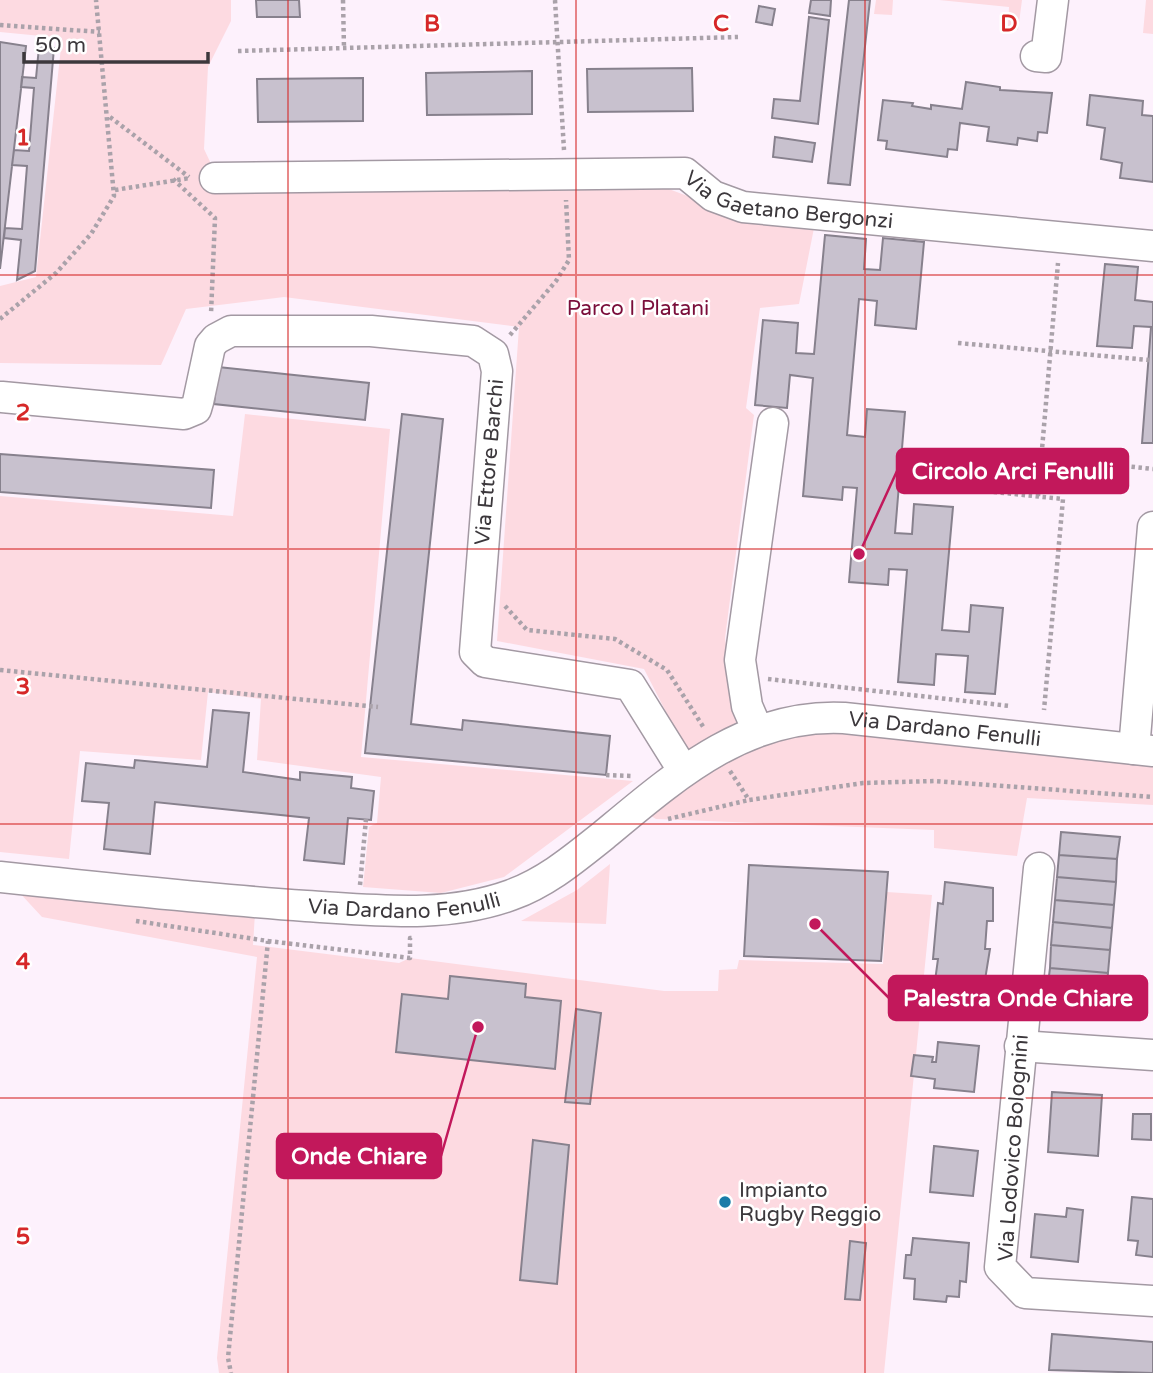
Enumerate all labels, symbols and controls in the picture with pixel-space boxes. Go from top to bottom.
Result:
text: B [424,10,440,38]
text: C [713,10,729,38]
text: D [1000,10,1018,38]
scale bar [24,21,208,65]
text: 50 m [35,33,86,58]
text: 1 [16,124,30,152]
street label: Via Gaetano Bergonzi [679,166,894,234]
park label: Parco I Platani [567,296,709,321]
street label: Via Ettore Barchi [470,378,509,546]
text: 2 [16,399,30,427]
callout: Circolo Arci Fenulli [897,449,1128,493]
text: Circolo Arci Fenulli [912,458,1114,486]
text: 3 [16,673,30,701]
street label: Via Dardano Fenulli [847,707,1042,752]
street label: Via Dardano Fenulli [307,887,504,924]
text: 4 [16,948,31,976]
callout: Palestra Onde Chiare [889,976,1147,1020]
text: Palestra Onde Chiare [903,985,1133,1013]
street label: Via Lodovico Bolognini [993,1034,1034,1263]
callout: Onde Chiare [277,1134,441,1178]
text: Onde Chiare [291,1143,427,1171]
place label: Impianto Rugby Reggio [739,1178,881,1227]
marker: Impianto Rugby Reggio [717,1194,733,1210]
text: 5 [16,1223,30,1251]

